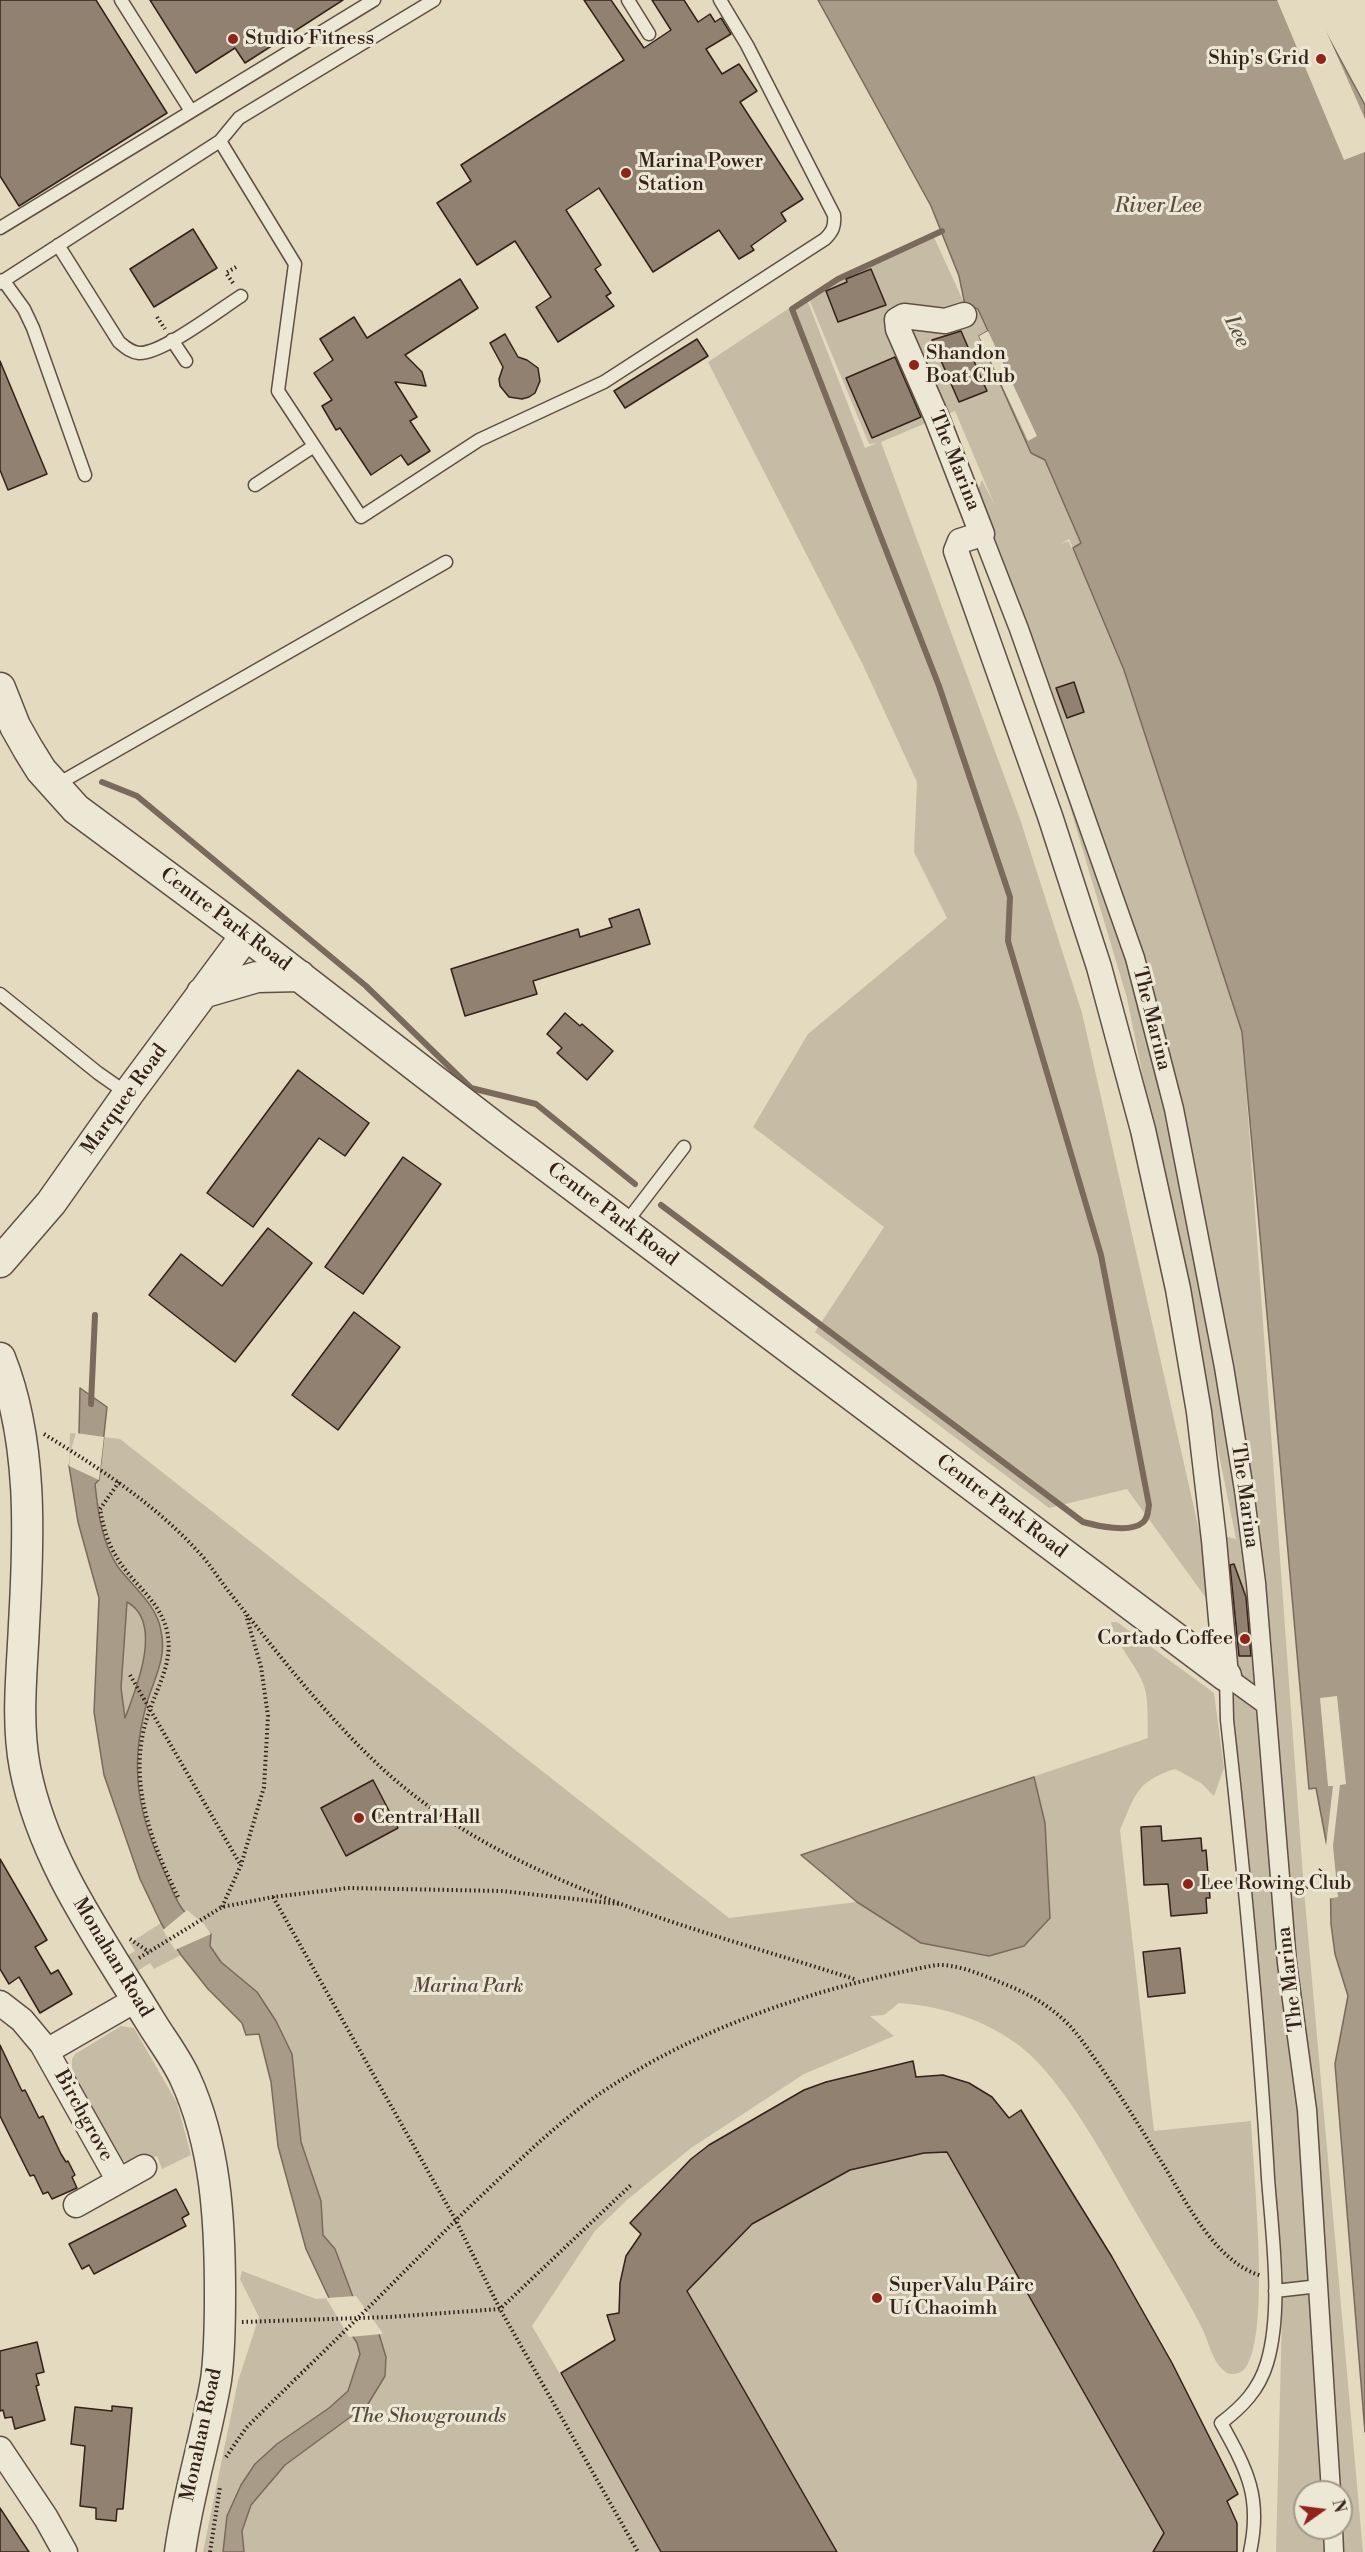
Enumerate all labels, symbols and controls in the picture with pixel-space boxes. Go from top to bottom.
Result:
place label: Studio Fitness [245,27,374,51]
marker: Studio Fitness [226,32,240,46]
place label: Ship's Grid [1208,47,1309,71]
marker: Ship's Grid [1314,52,1328,66]
place label: Marina Power Station [638,150,763,197]
marker: Marina Power Station [619,166,633,180]
water label: River Lee [1115,194,1201,220]
water label: Lee [1218,312,1254,352]
place label: Shandon Boat Club [926,342,1015,389]
marker: Shandon Boat Club [907,358,921,372]
street label: The Marina [923,408,985,514]
street label: Centre Park Road [155,863,295,977]
street label: The Marina [1127,965,1175,1073]
street label: Marquee Road [77,1040,173,1160]
street label: Centre Park Road [542,1158,682,1272]
street label: The Marina [1225,1442,1263,1550]
street label: Centre Park Road [931,1450,1071,1564]
place label: Cortado Coffee [1097,1627,1233,1651]
marker: Cortado Coffee [1238,1632,1252,1646]
place label: Central Hall [371,1806,481,1830]
marker: Central Hall [352,1811,366,1825]
place label: Lee Rowing Club [1200,1872,1351,1896]
marker: Lee Rowing Club [1181,1877,1195,1891]
street label: Monahan Road [67,1894,157,2022]
street label: The Marina [1273,1925,1309,2033]
park label: Marina Park [412,1975,524,1999]
street label: Birchgrove [48,2066,118,2166]
place label: SuperValu Páirc Uí Chaoimh [889,2274,1034,2321]
marker: SuperValu Páirc Uí Chaoimh [870,2291,884,2305]
street label: Monahan Road [176,2366,228,2504]
park label: The Showgrounds [350,2405,506,2429]
north arrow [1293,2480,1353,2540]
text: N [1327,2498,1350,2515]

